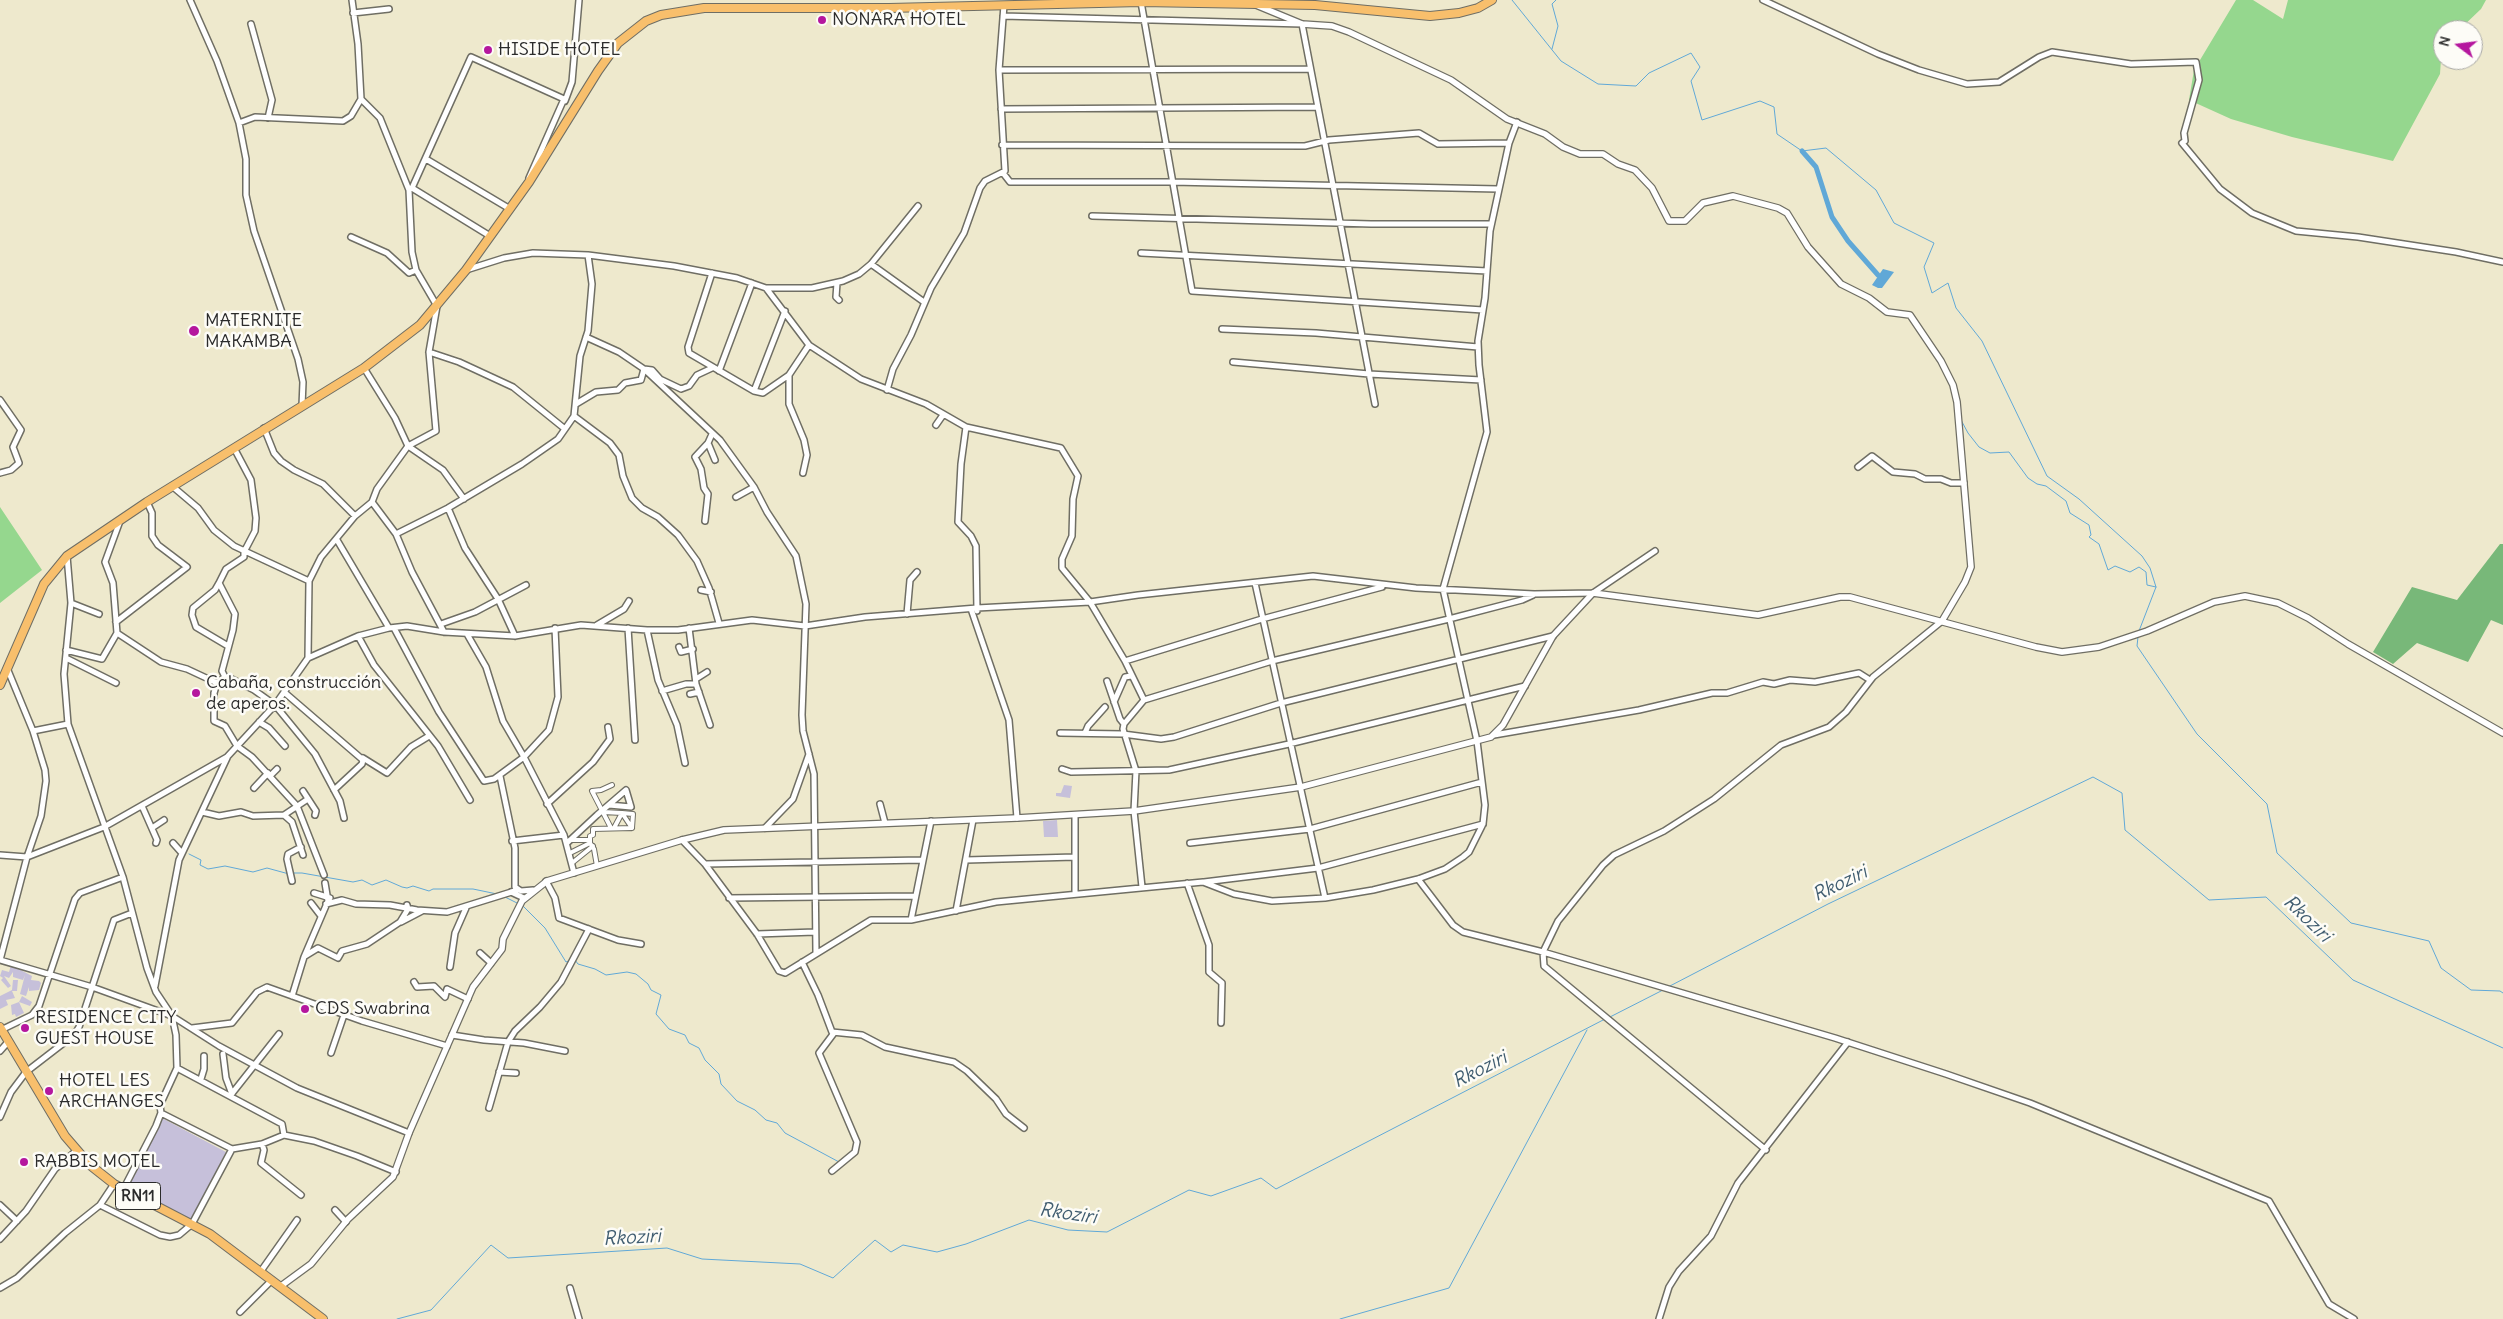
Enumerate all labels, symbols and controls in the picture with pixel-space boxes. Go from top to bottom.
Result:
place label: NONARA HOTEL [832,9,966,31]
marker: NONARA HOTEL [816,14,828,26]
north arrow [2433,20,2483,70]
text: N [2435,34,2454,48]
place label: HISIDE HOTEL [498,39,620,61]
marker: HISIDE HOTEL [482,44,494,56]
place label: MATERNITE MAKAMBA [205,310,302,352]
marker: MATERNITE MAKAMBA [187,324,201,338]
place label: Cabaña, construcción de aperos. [206,672,381,714]
marker: Cabaña, construcción de aperos. [190,687,202,699]
water label: Rkoziri [1809,861,1871,907]
water label: Rkoziri [2278,891,2336,947]
place label: CDS Swabrina [315,998,430,1020]
marker: CDS Swabrina [299,1003,311,1015]
place label: RESIDENCE CITY GUEST HOUSE [35,1007,176,1050]
marker: RESIDENCE CITY GUEST HOUSE [19,1022,31,1034]
water label: Rkoziri [1449,1047,1511,1093]
place label: HOTEL LES ARCHANGES [59,1070,164,1112]
marker: HOTEL LES ARCHANGES [43,1085,55,1097]
place label: RABBIS MOTEL [34,1151,160,1173]
marker: RABBIS MOTEL [18,1156,30,1168]
road number: RN11 [116,1182,160,1210]
water label: Rkoziri [1038,1199,1098,1229]
water label: Rkoziri [603,1225,661,1251]

